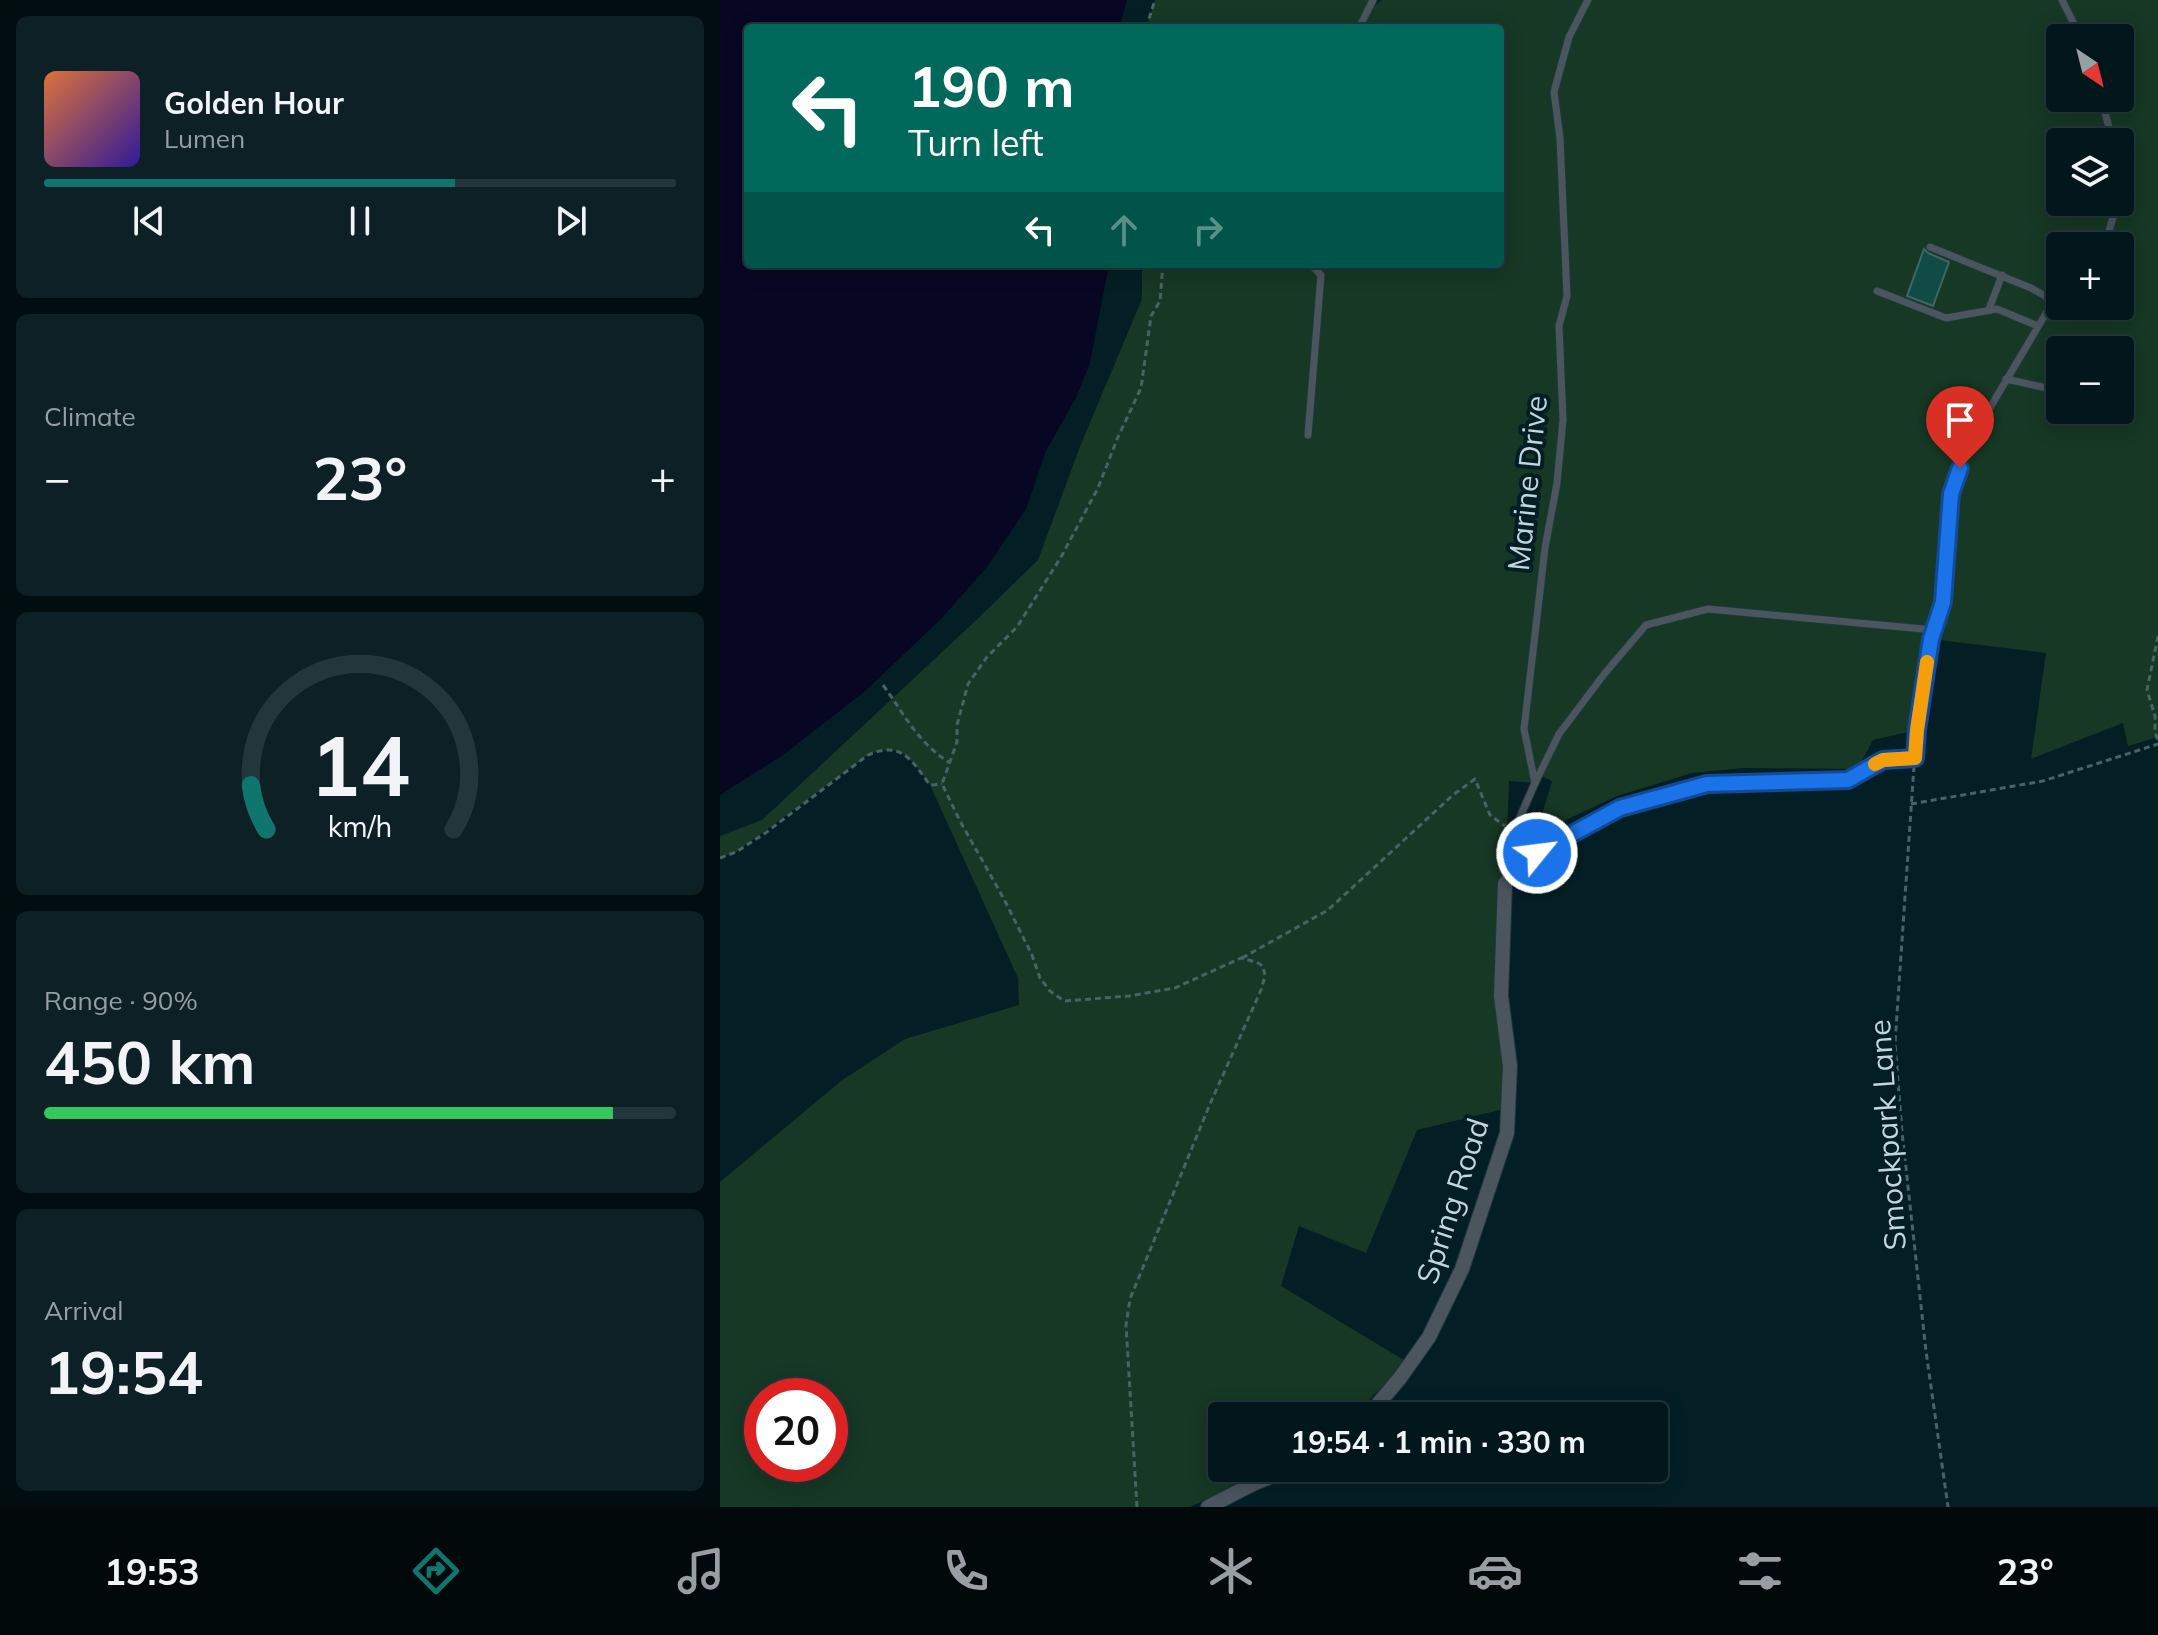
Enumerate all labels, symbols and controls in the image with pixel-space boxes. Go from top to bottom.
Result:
north arrow [2046,24,2134,112]
map controls [2046,24,2134,424]
text: 190 m [908,51,1075,121]
icon: left [776,56,880,160]
text: Golden Hour [164,84,344,122]
text: Turn left [908,120,1044,165]
text: Lumen [164,122,245,155]
button: layers [2046,128,2134,216]
icon: previous [127,199,171,243]
icon: pause [338,199,382,243]
icon: next [549,199,593,243]
icon: left [1018,208,1062,252]
icon: ahead [1102,208,1146,252]
icon: right [1186,208,1230,252]
button: + [2046,232,2134,320]
button: − [2046,336,2134,424]
pin [1926,386,1994,468]
street label: Marine Drive [1499,394,1555,572]
icon: arrive [1938,398,1982,442]
text: Climate [44,400,136,433]
text: 23° [313,440,407,515]
text: − [44,450,70,505]
text: + [650,450,676,505]
text: 14 [310,711,410,816]
text: km/h [328,808,392,844]
position arrow [1495,811,1579,895]
text: Range · 90% [44,984,198,1017]
street label: Smockpark Lane [1860,1019,1914,1251]
text: 450 km [44,1024,256,1099]
street label: Spring Road [1407,1113,1497,1289]
text: Arrival [44,1294,124,1327]
text: 19:54 [44,1334,203,1409]
speed limit sign: 20 [744,1378,848,1482]
text: 19:54 · 1 min · 330 m [1290,1423,1586,1461]
icon: directions [408,1543,464,1599]
icon: music [673,1543,729,1599]
icon: phone [938,1543,994,1599]
icon: climate [1203,1543,1259,1599]
icon: car [1467,1543,1523,1599]
icon: filters [1732,1543,1788,1599]
text: 19:53 [104,1549,200,1594]
text: 23° [1997,1549,2054,1594]

